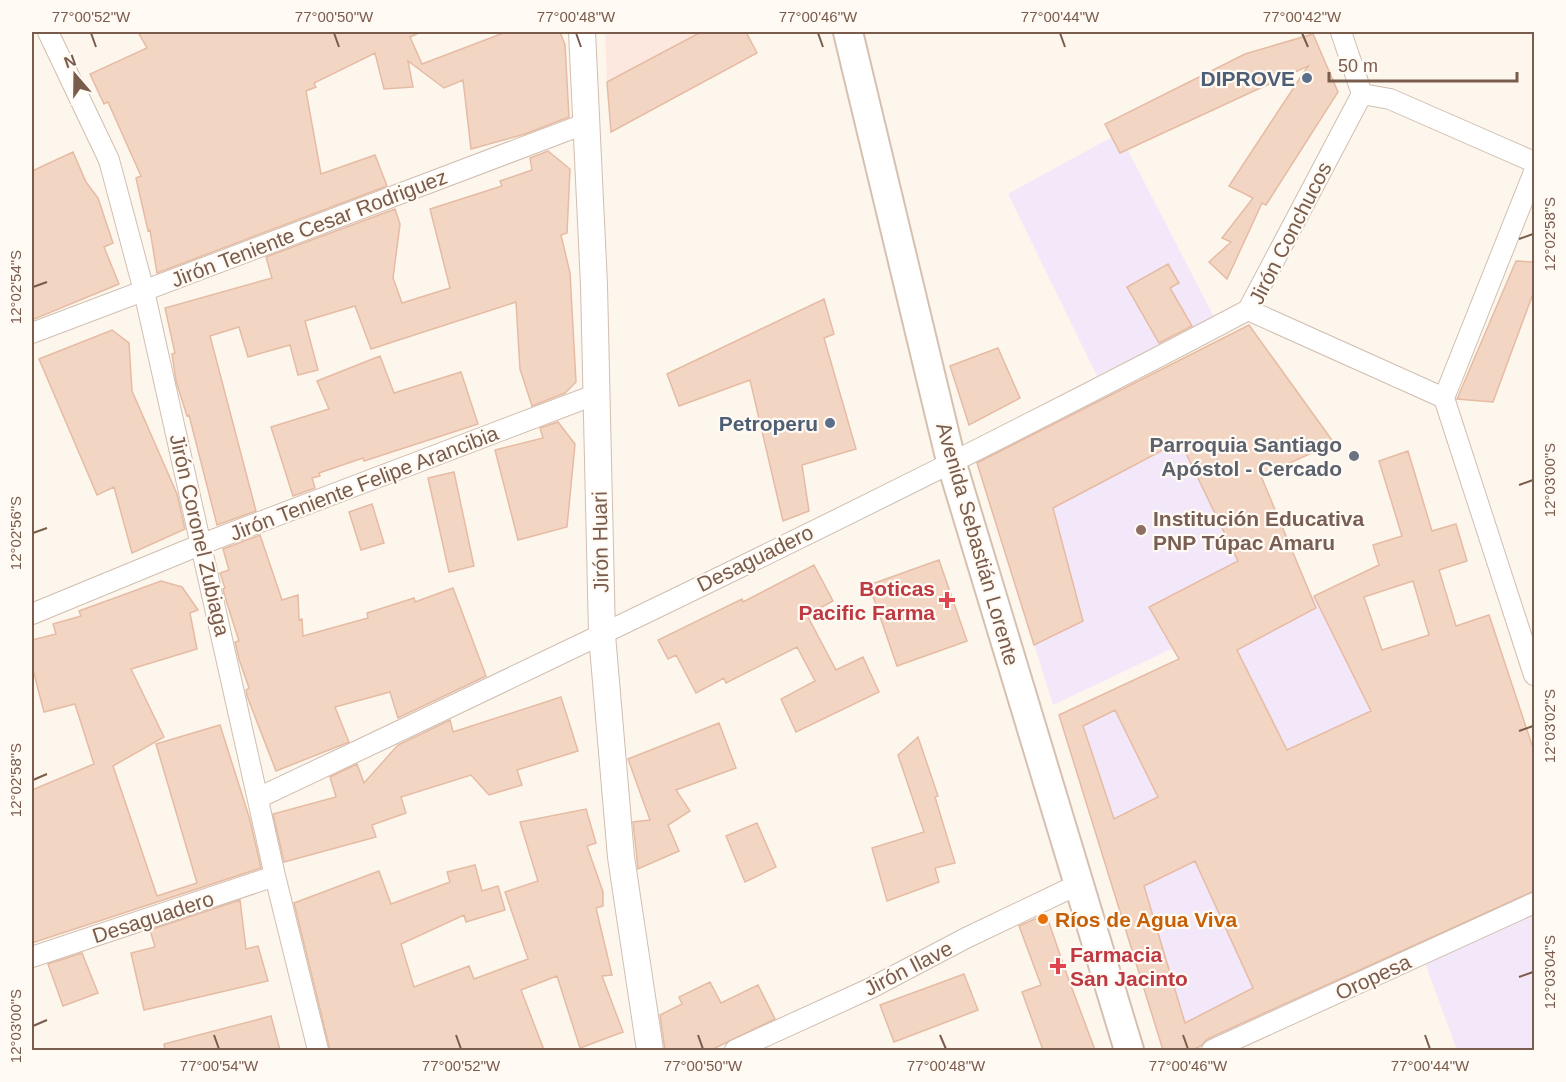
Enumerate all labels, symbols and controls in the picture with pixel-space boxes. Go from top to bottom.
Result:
text: 77°00'52"W [52,8,131,25]
text: 77°00'50"W [295,8,374,25]
text: 77°00'48"W [537,8,616,25]
text: 77°00'46"W [779,8,858,25]
text: 77°00'44"W [1021,8,1100,25]
text: 77°00'42"W [1263,8,1342,25]
north arrow [45,45,105,105]
scale bar [1329,45,1516,83]
text: N [62,51,78,71]
text: 50 m [1338,56,1378,76]
place label: DIPROVE [1200,67,1295,90]
marker: DIPROVE [1300,71,1314,85]
street label: Jirón Conchucos [1244,158,1336,308]
street label: Jirón Teniente Cesar Rodriguez [168,165,450,291]
text: 12°02'58"S [1541,197,1558,271]
text: 12°02'54"S [7,250,24,324]
place label: Petroperu [719,412,818,435]
marker: Petroperu [823,416,837,430]
street label: Avenida Sebastián Lorente [932,420,1024,668]
street label: Jirón Teniente Felipe Arancibia [227,421,502,545]
street label: Jirón Coronel Zubiaga [166,432,235,639]
place label: Parroquia Santiago Apóstol - Cercado [1149,433,1342,480]
text: 12°03'00"S [1541,443,1558,517]
marker: Parroquia Santiago Apóstol - Cercado [1347,449,1361,463]
street label: Jirón Huari [588,491,612,593]
text: 12°02'56"S [7,496,24,570]
place label: Institución Educativa PNP Túpac Amaru [1153,507,1365,554]
street label: Desaguadero [693,520,817,596]
marker: Institución Educativa PNP Túpac Amaru [1134,523,1148,537]
place label: Boticas Pacific Farma [798,577,935,624]
marker: Boticas Pacific Farma [940,593,954,607]
text: 12°03'02"S [1541,689,1558,763]
text: 12°02'58"S [7,743,24,817]
street label: Desaguadero [89,887,217,947]
place label: Ríos de Agua Viva [1055,908,1237,931]
marker: Ríos de Agua Viva [1036,912,1050,926]
text: 12°03'04"S [1541,935,1558,1009]
street label: Jirón Ilave [860,936,956,1000]
place label: Farmacia San Jacinto [1070,943,1188,990]
street label: Oropesa [1332,949,1415,1004]
marker: Farmacia San Jacinto [1051,959,1065,973]
text: 12°03'00"S [7,989,24,1063]
text: 77°00'54"W [180,1057,259,1074]
text: 77°00'52"W [422,1057,501,1074]
text: 77°00'50"W [664,1057,743,1074]
text: 77°00'48"W [907,1057,986,1074]
text: 77°00'46"W [1149,1057,1228,1074]
text: 77°00'44"W [1391,1057,1470,1074]

